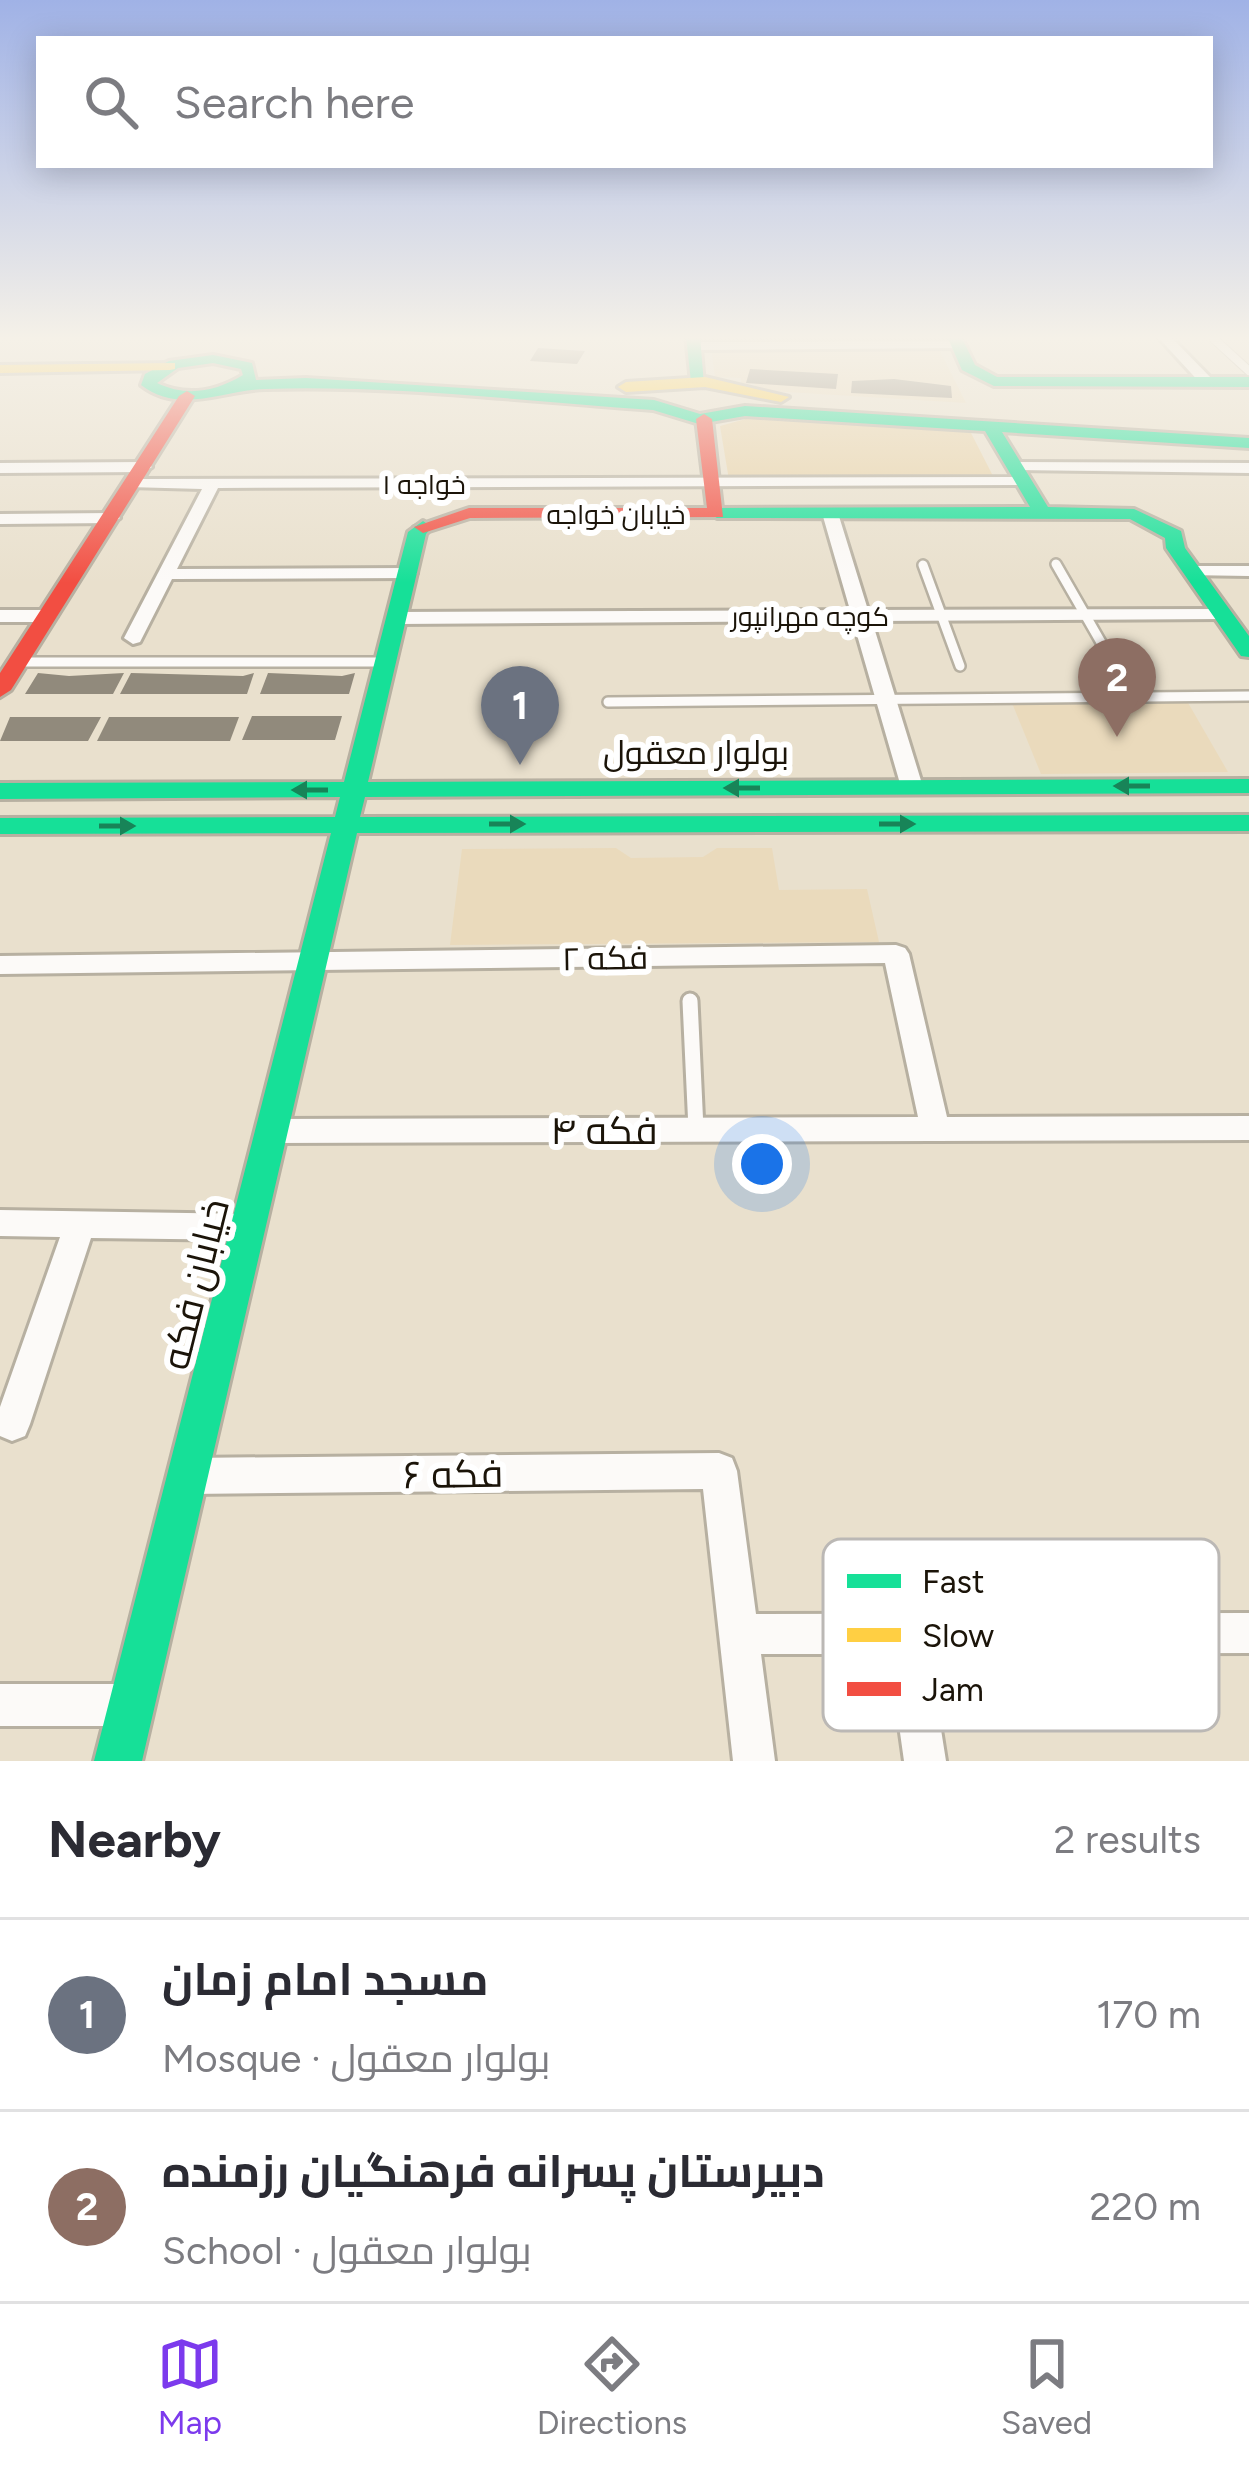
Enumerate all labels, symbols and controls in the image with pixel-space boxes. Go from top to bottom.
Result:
search box [36,36,1213,168]
icon: search [78,69,144,135]
text: Search here [174,75,414,129]
street label: خواجه ۱ [382,468,466,501]
street label: خیابان خواجه [546,498,686,531]
street label: کوچه مهرانپور [729,600,889,635]
pin: 2 [1078,638,1156,737]
pin: 1 [481,666,559,765]
street label: بولوار معقول [603,733,789,772]
one-way arrow [1112,776,1150,796]
one-way arrow [722,778,760,798]
one-way arrow [290,780,328,800]
one-way arrow [489,814,527,834]
one-way arrow [879,814,917,833]
one-way arrow [99,816,137,836]
street label: فکه ۲ [561,938,649,978]
street label: فکه ۴ [550,1107,658,1154]
your location [732,1134,792,1194]
street label: خیابان فکه [151,1194,239,1374]
street label: فکه ۶ [403,1450,503,1498]
legend [823,1539,1219,1731]
text: Fast [922,1562,984,1601]
text: Slow [922,1616,994,1655]
text: Jam [922,1670,984,1709]
text: Nearby [48,1809,221,1870]
text: 2 results [1054,1816,1201,1863]
text: مسجد امام زمان [162,1952,488,2006]
text: 1 [79,1991,95,2038]
text: 170 m [1096,1991,1201,2038]
text: Mosque · بولوار معقول [162,2035,550,2082]
text: دبیرستان پسرانه فرهنگیان رزمنده [162,2144,825,2198]
text: 2 [76,2183,98,2230]
text: 220 m [1090,2183,1201,2230]
text: School · بولوار معقول [162,2227,532,2274]
tab: Map [157,2331,223,2442]
tab: Directions [537,2331,687,2442]
tab: Saved [1001,2331,1092,2442]

